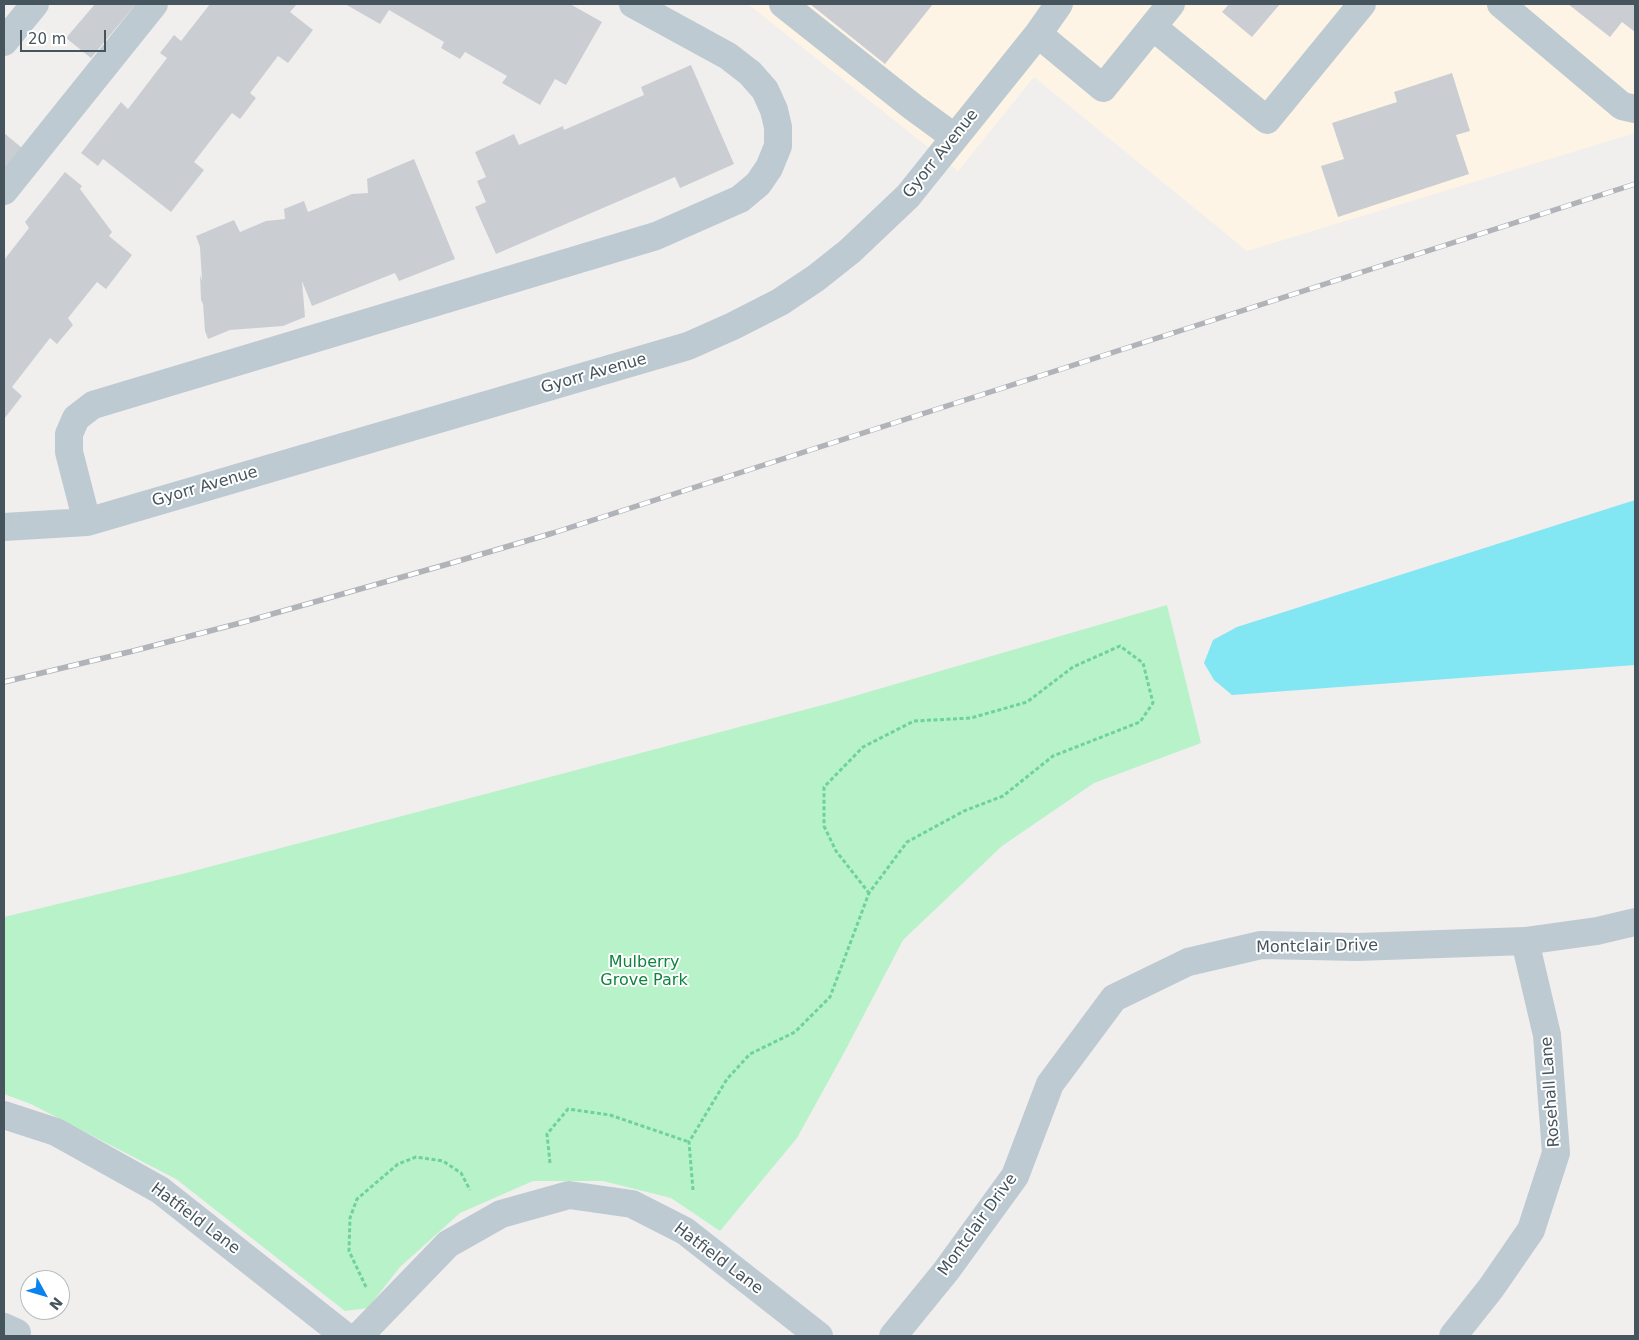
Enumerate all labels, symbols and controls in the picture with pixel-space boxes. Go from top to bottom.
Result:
scale bar [22,20,109,52]
text: 20 m [28,30,66,48]
street label: Gyorr Avenue [899,106,983,202]
street label: Gyorr Avenue [539,350,649,398]
street label: Gyorr Avenue [150,463,260,511]
street label: Montclair Drive [1256,936,1378,958]
park label: Mulberry Grove Park [600,953,688,991]
street label: Rosehall Lane [1538,1036,1564,1148]
street label: Montclair Drive [934,1170,1022,1280]
street label: Hatfield Lane [147,1179,243,1259]
street label: Hatfield Lane [670,1219,766,1299]
north arrow [20,1270,70,1320]
text: N [46,1294,66,1313]

